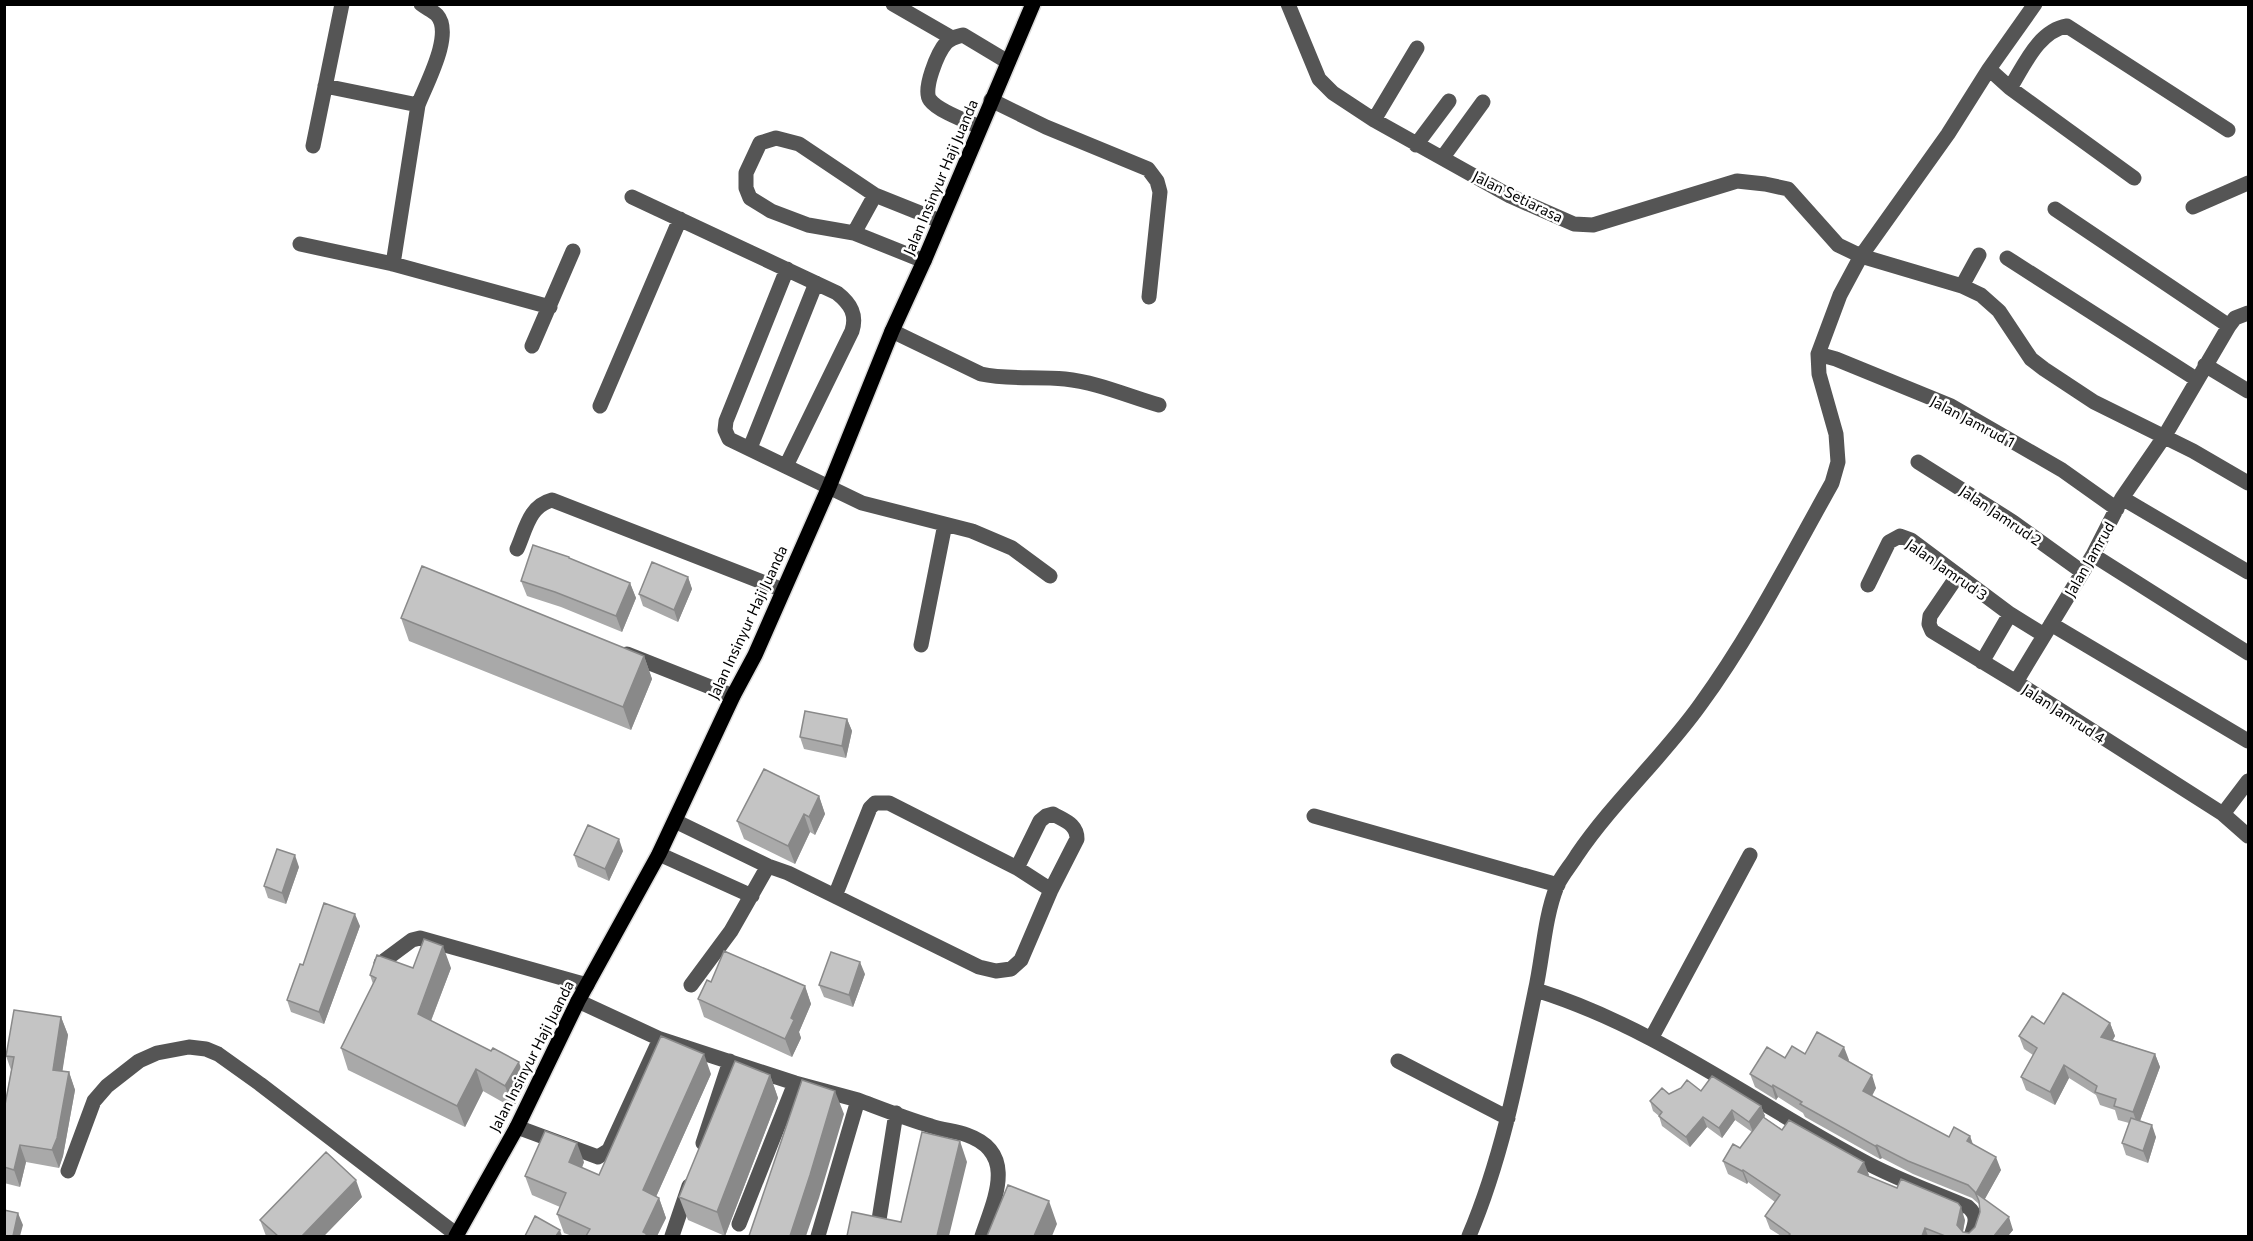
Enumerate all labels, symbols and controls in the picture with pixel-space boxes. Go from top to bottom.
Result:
street label: Jalan Insinyur Haji Juanda [899,96,981,258]
street label: Jalan Setiarasa [1470,166,1566,226]
street label: Jalan Jamrud 1 [1928,391,2018,451]
street label: Jalan Jamrud 2 [1957,481,2045,549]
street label: Jalan Jamrud [2060,518,2118,600]
street label: Jalan Jamrud 3 [1903,534,1991,604]
street label: Jalan Insinyur Haji Juanda [703,542,791,702]
street label: Jalan Jamrud 4 [2019,679,2109,747]
street label: Jalan Insinyur Haji Juanda [485,977,577,1135]

